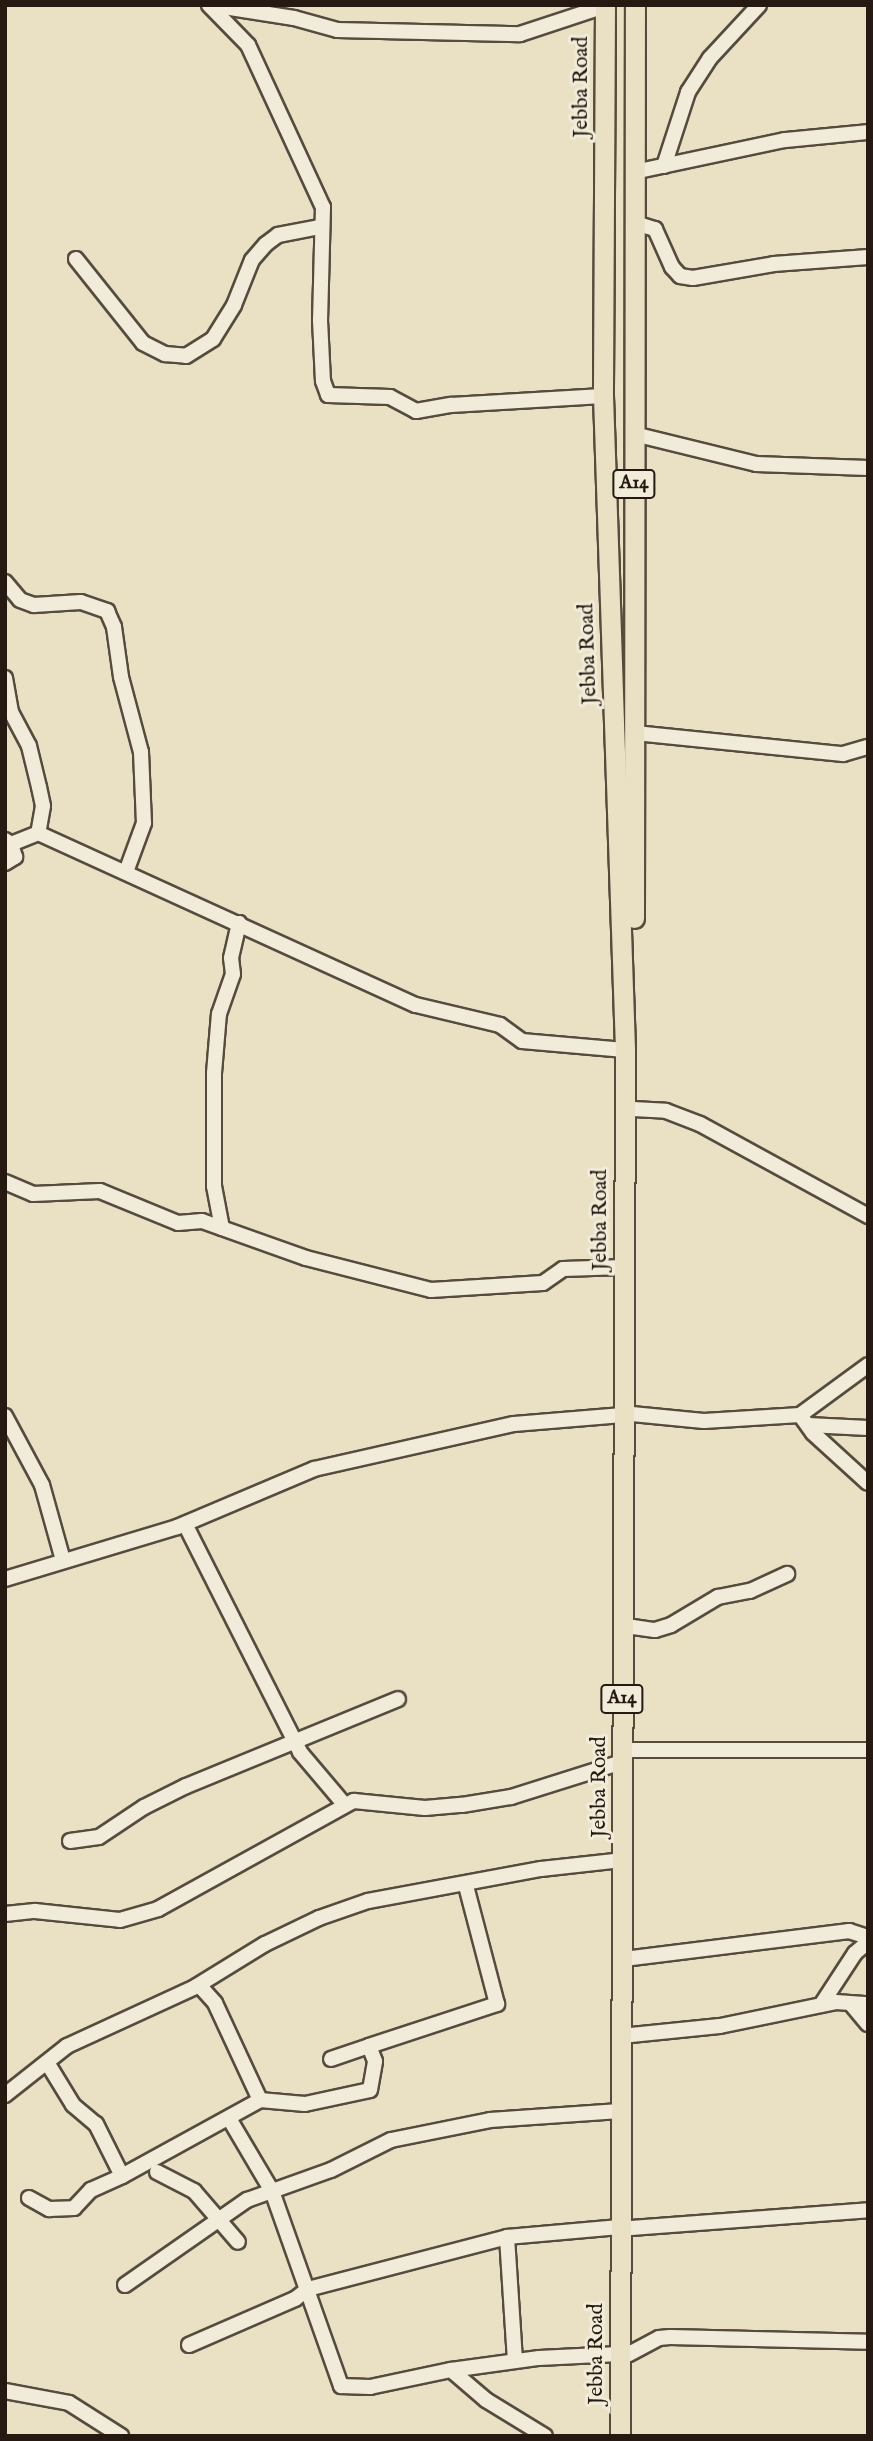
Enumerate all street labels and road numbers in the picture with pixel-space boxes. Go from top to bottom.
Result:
street label: Jebba Road [569,36,595,138]
road number: A14 [611,468,657,499]
street label: Jebba Road [575,603,603,705]
street label: Jebba Road [588,1169,614,1271]
road number: A14 [599,1684,645,1714]
street label: Jebba Road [587,1736,613,1838]
street label: Jebba Road [584,2303,610,2405]

